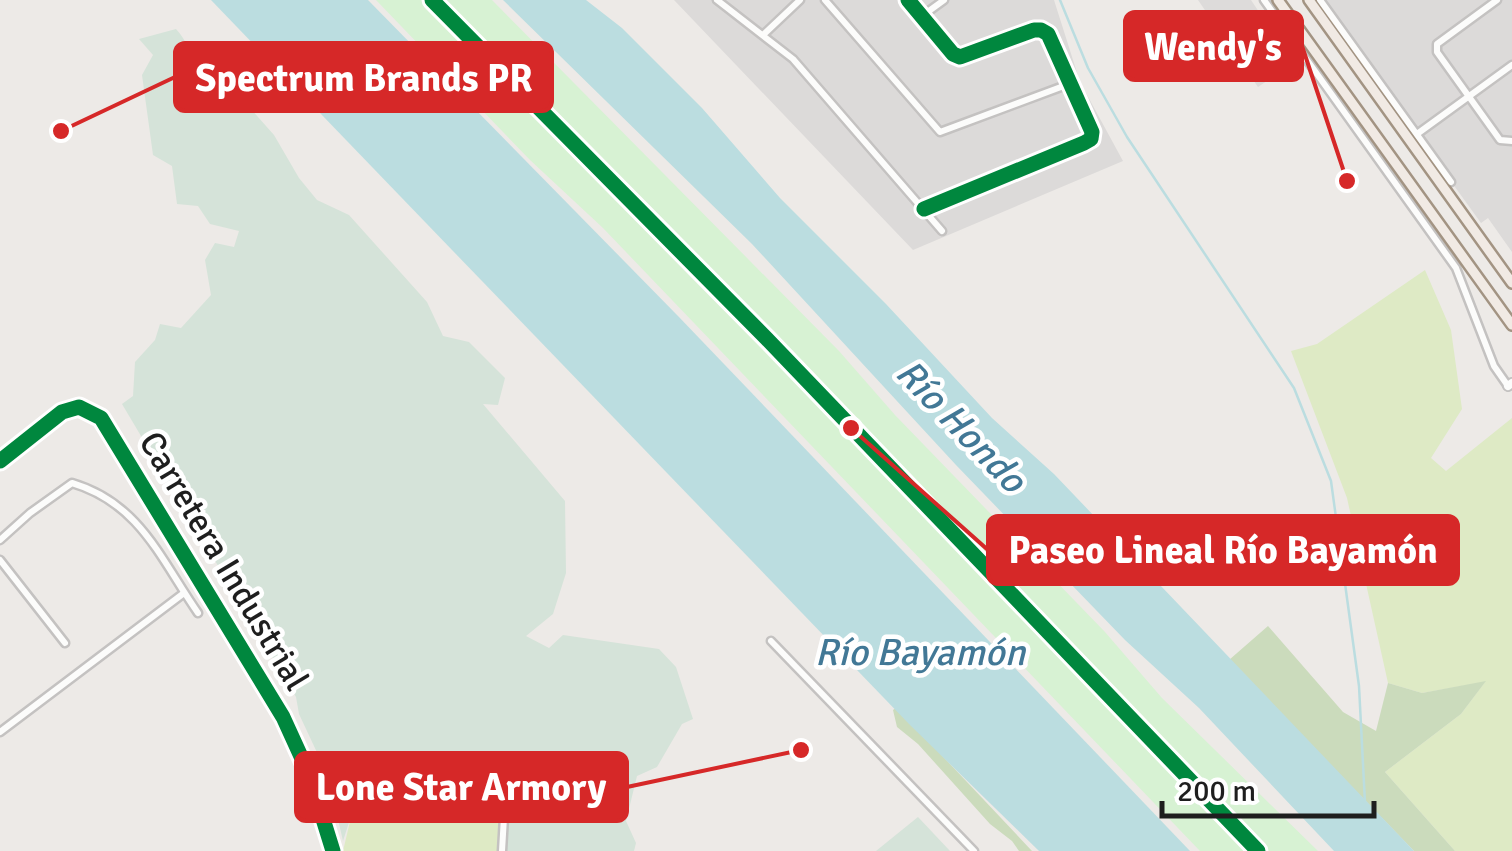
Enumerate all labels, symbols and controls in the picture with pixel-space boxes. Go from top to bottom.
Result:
callout: Wendy's [1125,12,1302,80]
text: Wendy's [1144,24,1282,71]
callout: Spectrum Brands PR [175,43,552,111]
text: Spectrum Brands PR [195,55,533,102]
water label: Río Hondo [886,350,1038,504]
street label: Carretera Industrial [130,424,318,698]
callout: Paseo Lineal Río Bayamón [988,516,1458,584]
text: Paseo Lineal Río Bayamón [1008,527,1438,574]
water label: Río Bayamón [815,629,1026,676]
callout: Lone Star Armory [296,753,627,821]
scale bar [1162,756,1374,818]
text: Lone Star Armory [316,764,607,811]
text: 200 m [1177,773,1256,810]

